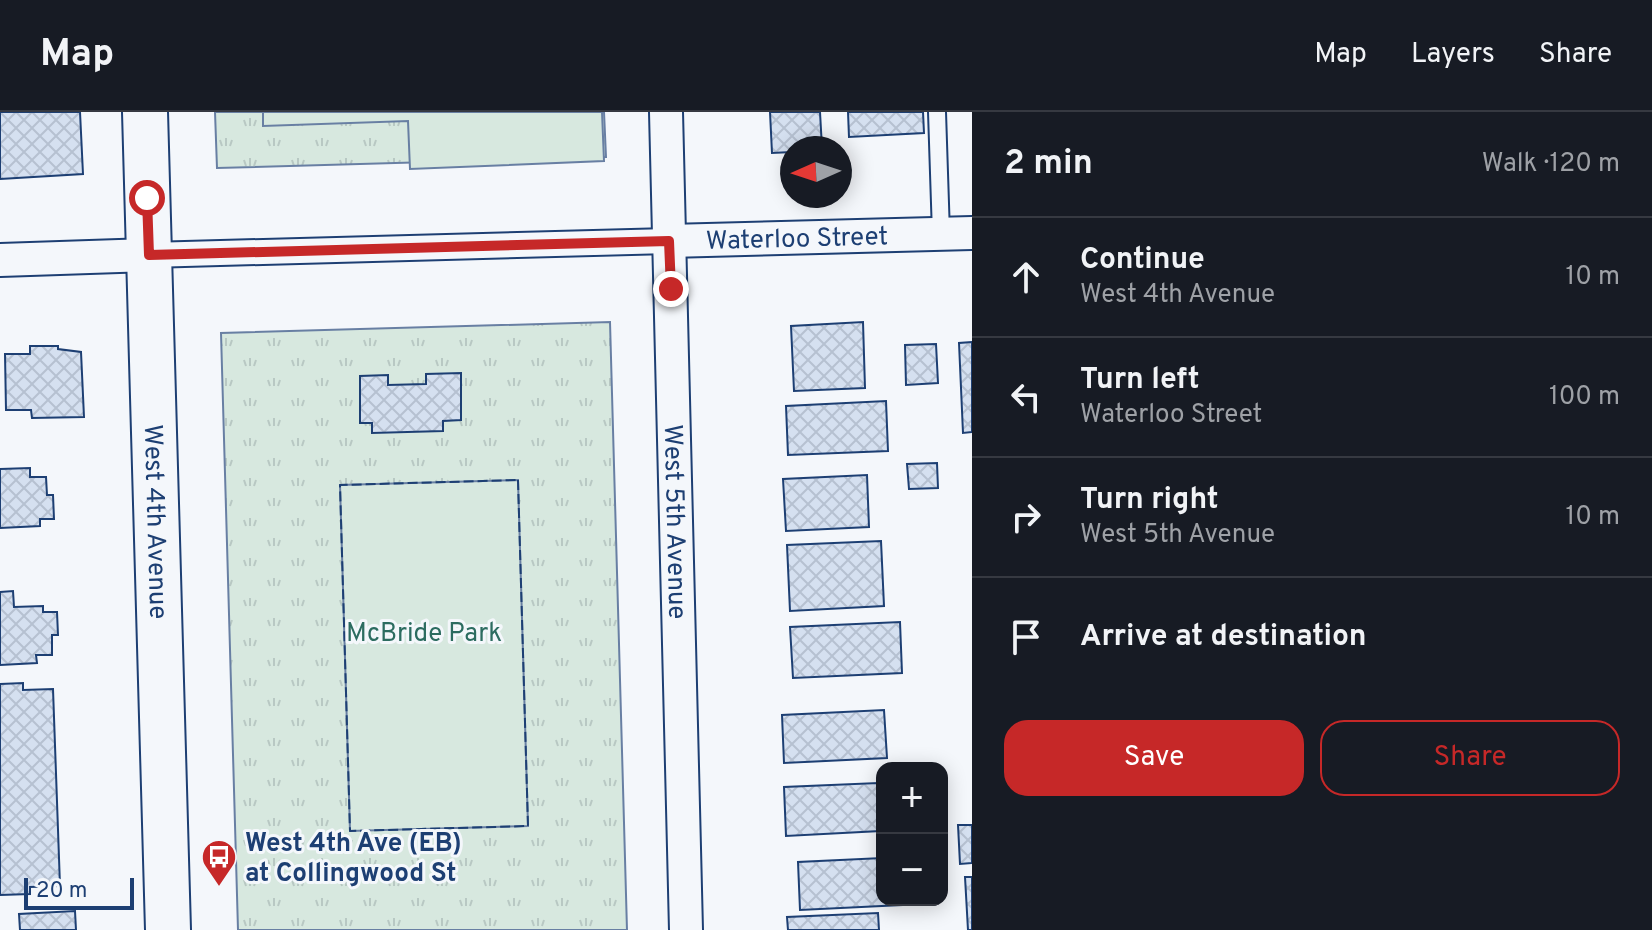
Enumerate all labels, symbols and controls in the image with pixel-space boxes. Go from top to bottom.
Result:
text: Map [40,31,114,80]
text: Map [1314,37,1367,73]
text: Layers [1411,37,1495,73]
text: Share [1539,37,1612,73]
north arrow [780,136,852,208]
text: 2 min [1004,143,1093,186]
text: Walk · 120 m [1482,148,1620,181]
route start [129,180,165,216]
street label: Waterloo Street [705,221,889,259]
text: Continue [1080,242,1205,279]
icon: ahead [1004,255,1048,299]
text: 10 m [1565,261,1620,294]
route end [653,271,689,307]
text: West 4th Avenue [1080,279,1275,312]
text: Turn left [1080,362,1200,399]
icon: left [1004,375,1048,419]
text: 100 m [1549,381,1620,414]
text: Waterloo Street [1080,399,1262,432]
street label: West 4th Avenue [135,424,173,620]
street label: West 5th Avenue [655,424,692,620]
text: Turn right [1080,482,1218,519]
icon: right [1004,495,1048,539]
text: 10 m [1565,501,1620,534]
text: West 5th Avenue [1080,519,1275,552]
icon: arrive [1004,615,1048,659]
park label: McBride Park [346,618,502,651]
text: Arrive at destination [1080,619,1366,656]
button: Save [1004,720,1304,796]
button: Share [1320,720,1620,796]
map controls [876,762,948,906]
button: + [876,762,948,834]
place label: West 4th Ave (EB) at Collingwood St [245,828,462,891]
button: − [876,834,948,906]
bus stop icon: West 4th Ave (EB) at Collingwood St [200,838,238,888]
scale bar [24,874,134,910]
text: 20 m [36,878,87,905]

